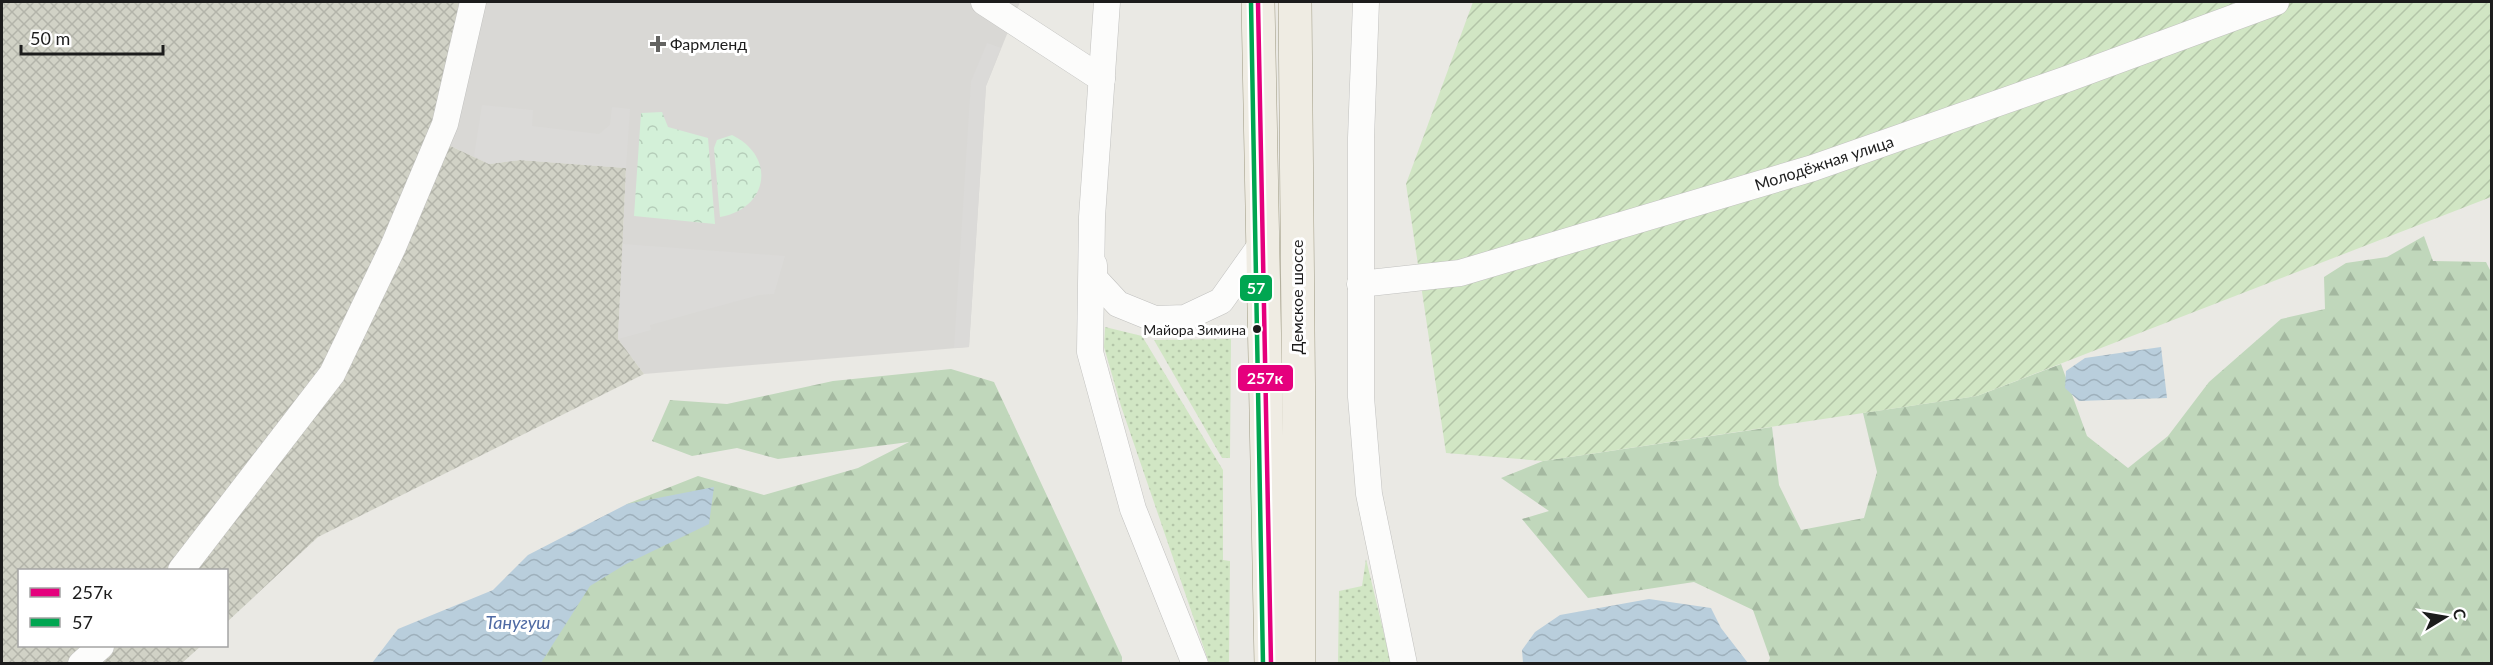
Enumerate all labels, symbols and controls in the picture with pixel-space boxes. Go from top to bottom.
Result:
scale bar [21,18,164,56]
text: 50 m [30,27,70,49]
place label: Фармленд [670,34,747,53]
marker: Фармленд [651,37,665,51]
street label: Молодёжная улица [1752,131,1896,194]
street label: Демское шоссе [1287,240,1306,354]
line badge: 57 [1239,274,1273,302]
text: 57 [1247,278,1265,297]
place label: Майора Зимина [1143,321,1246,338]
marker: Майора Зимина [1251,323,1263,335]
line badge: 257к [1237,364,1294,392]
text: 257к [1247,368,1284,387]
legend [18,569,228,647]
text: 257к [72,581,113,603]
north arrow [2415,587,2475,647]
text: С [2450,607,2471,621]
text: 57 [72,611,93,633]
water label: Танугуш [486,611,551,633]

